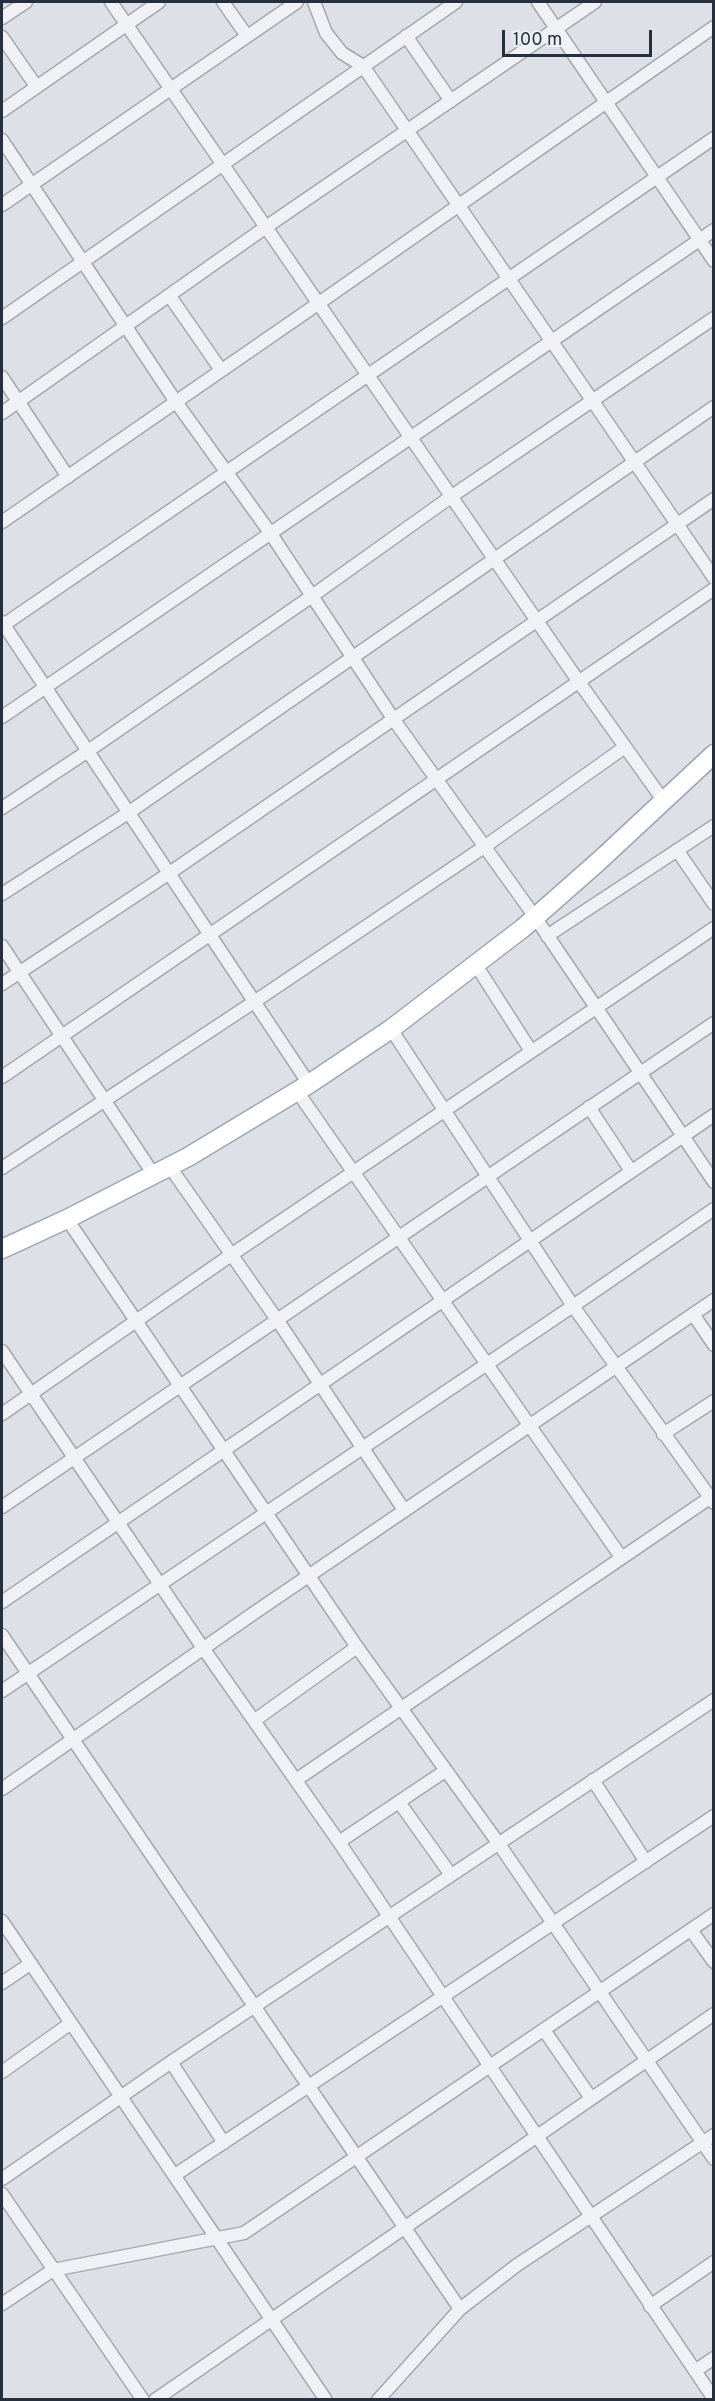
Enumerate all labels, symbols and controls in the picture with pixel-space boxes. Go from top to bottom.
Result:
scale bar [505,18,655,56]
text: 100 m [513,29,562,52]

